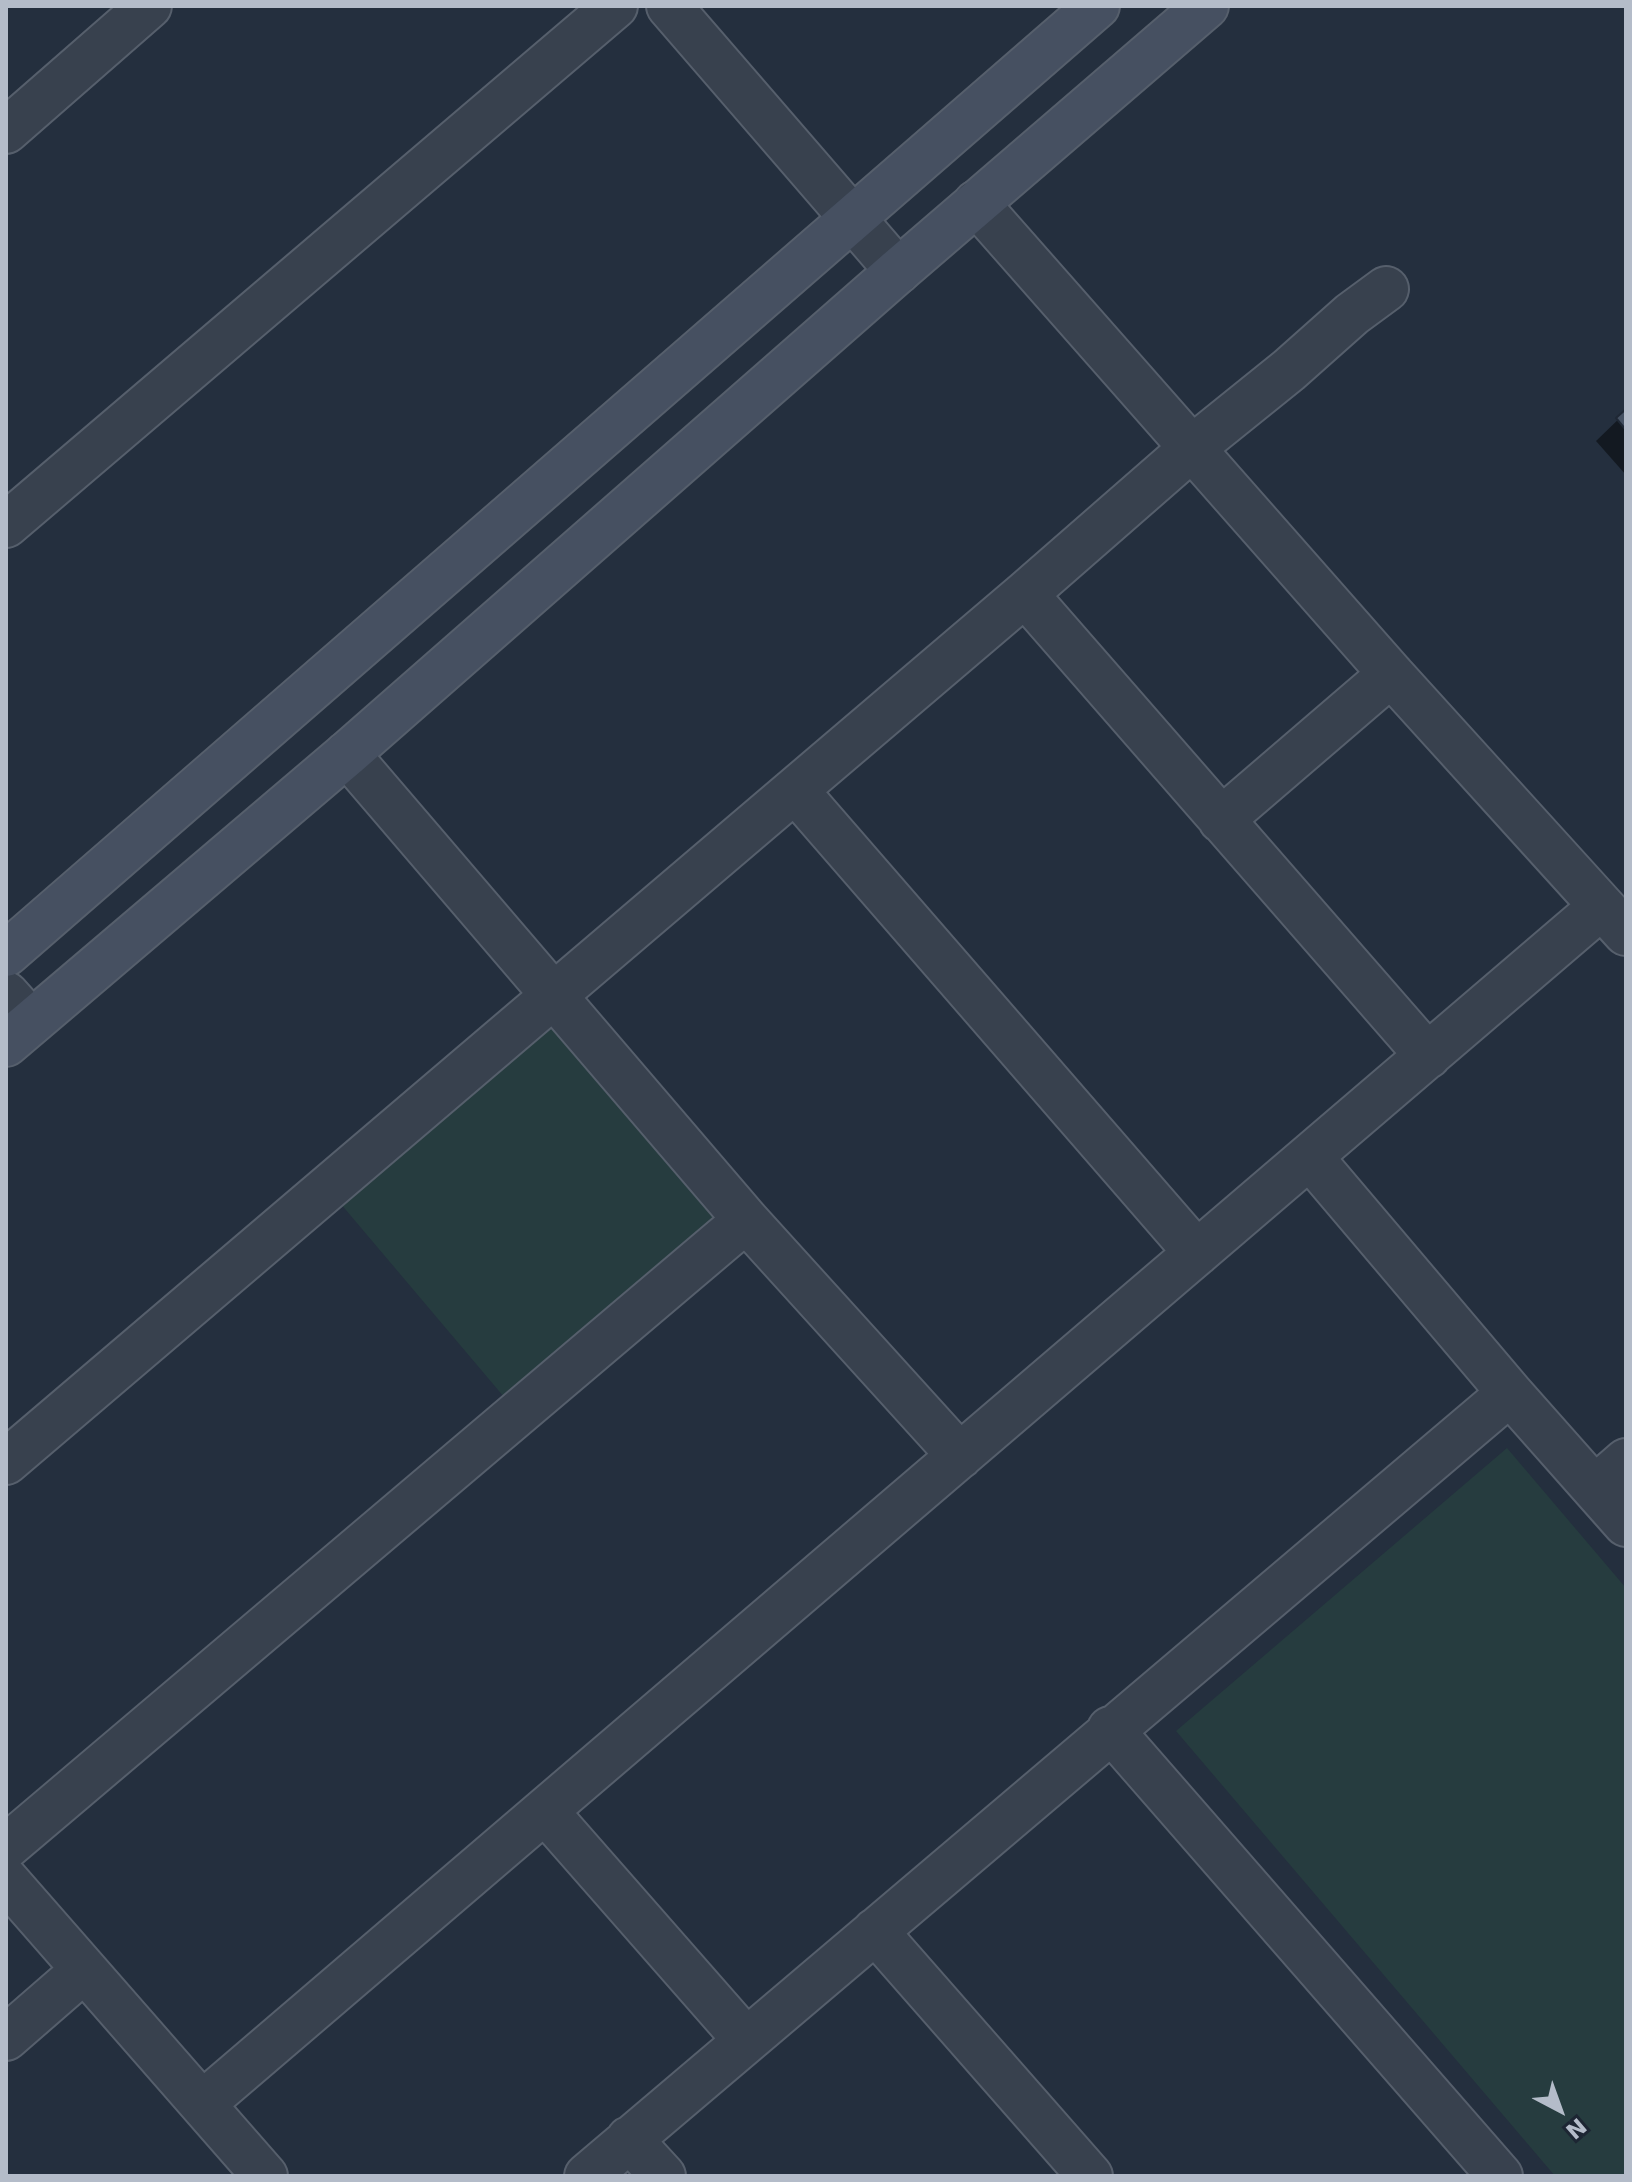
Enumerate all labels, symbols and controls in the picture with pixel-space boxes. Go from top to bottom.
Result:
north arrow [1520,2070,1600,2150]
text: N [1561,2113,1591,2144]

